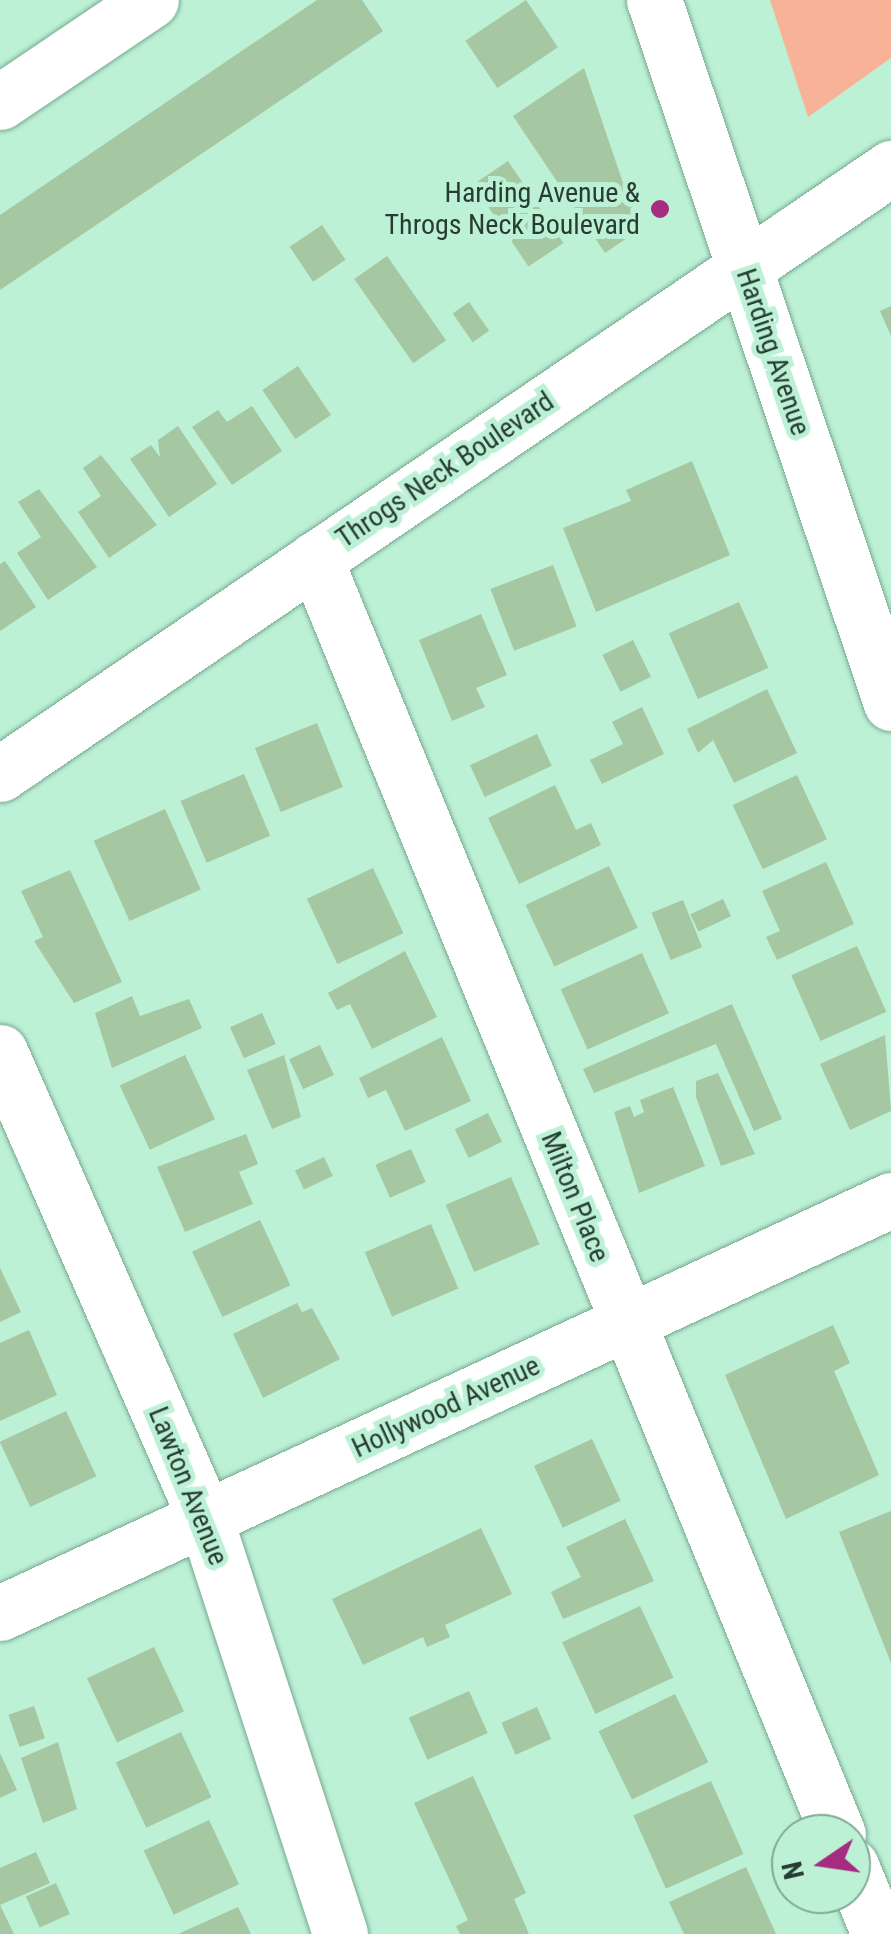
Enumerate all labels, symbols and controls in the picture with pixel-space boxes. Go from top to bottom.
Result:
place label: Harding Avenue & Throgs Neck Boulevard [385,176,640,242]
marker: Harding Avenue & Throgs Neck Boulevard [649,198,671,220]
street label: Harding Avenue [729,264,817,440]
street label: Throgs Neck Boulevard [330,385,560,555]
street label: Milton Place [534,1127,616,1267]
street label: Hollywood Avenue [347,1349,545,1465]
street label: Lawton Avenue [141,1402,235,1570]
north arrow [771,1814,871,1914]
text: N [775,1858,811,1882]

